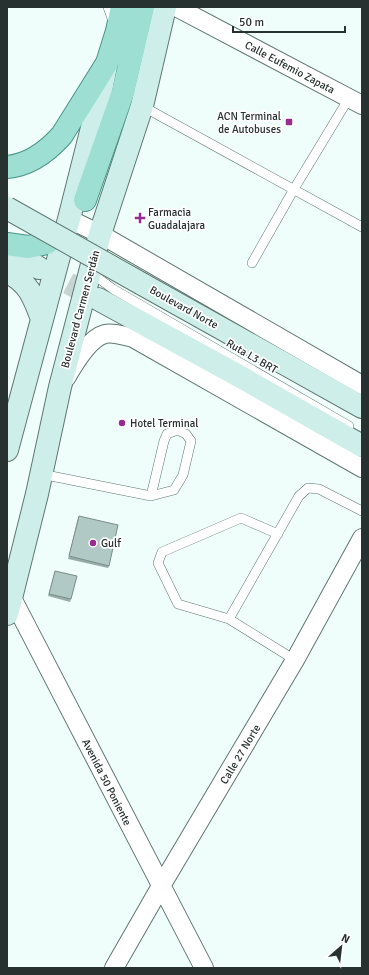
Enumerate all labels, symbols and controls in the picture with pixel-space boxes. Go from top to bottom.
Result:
scale bar [233,8,345,34]
text: 50 m [239,15,264,30]
street label: Calle Eufemio Zapata [243,38,337,97]
place label: ACN Terminal de Autobuses [217,110,281,136]
marker: ACN Terminal de Autobuses [284,117,294,127]
place label: Farmacia Guadalajara [148,206,205,232]
marker: Farmacia Guadalajara [135,213,145,223]
street label: Boulevard Carmen Serdán [58,249,102,369]
street label: Boulevard Norte [147,283,220,332]
street label: Ruta L3 BRT [224,337,280,377]
place label: Hotel Terminal [130,417,199,430]
marker: Hotel Terminal [117,418,127,428]
place label: Gulf [101,537,122,550]
marker: Gulf [88,538,98,548]
street label: Calle 27 Norte [218,722,263,786]
street label: Avenida 50 Poniente [79,737,134,828]
north arrow [321,927,361,967]
text: N [339,931,352,946]

